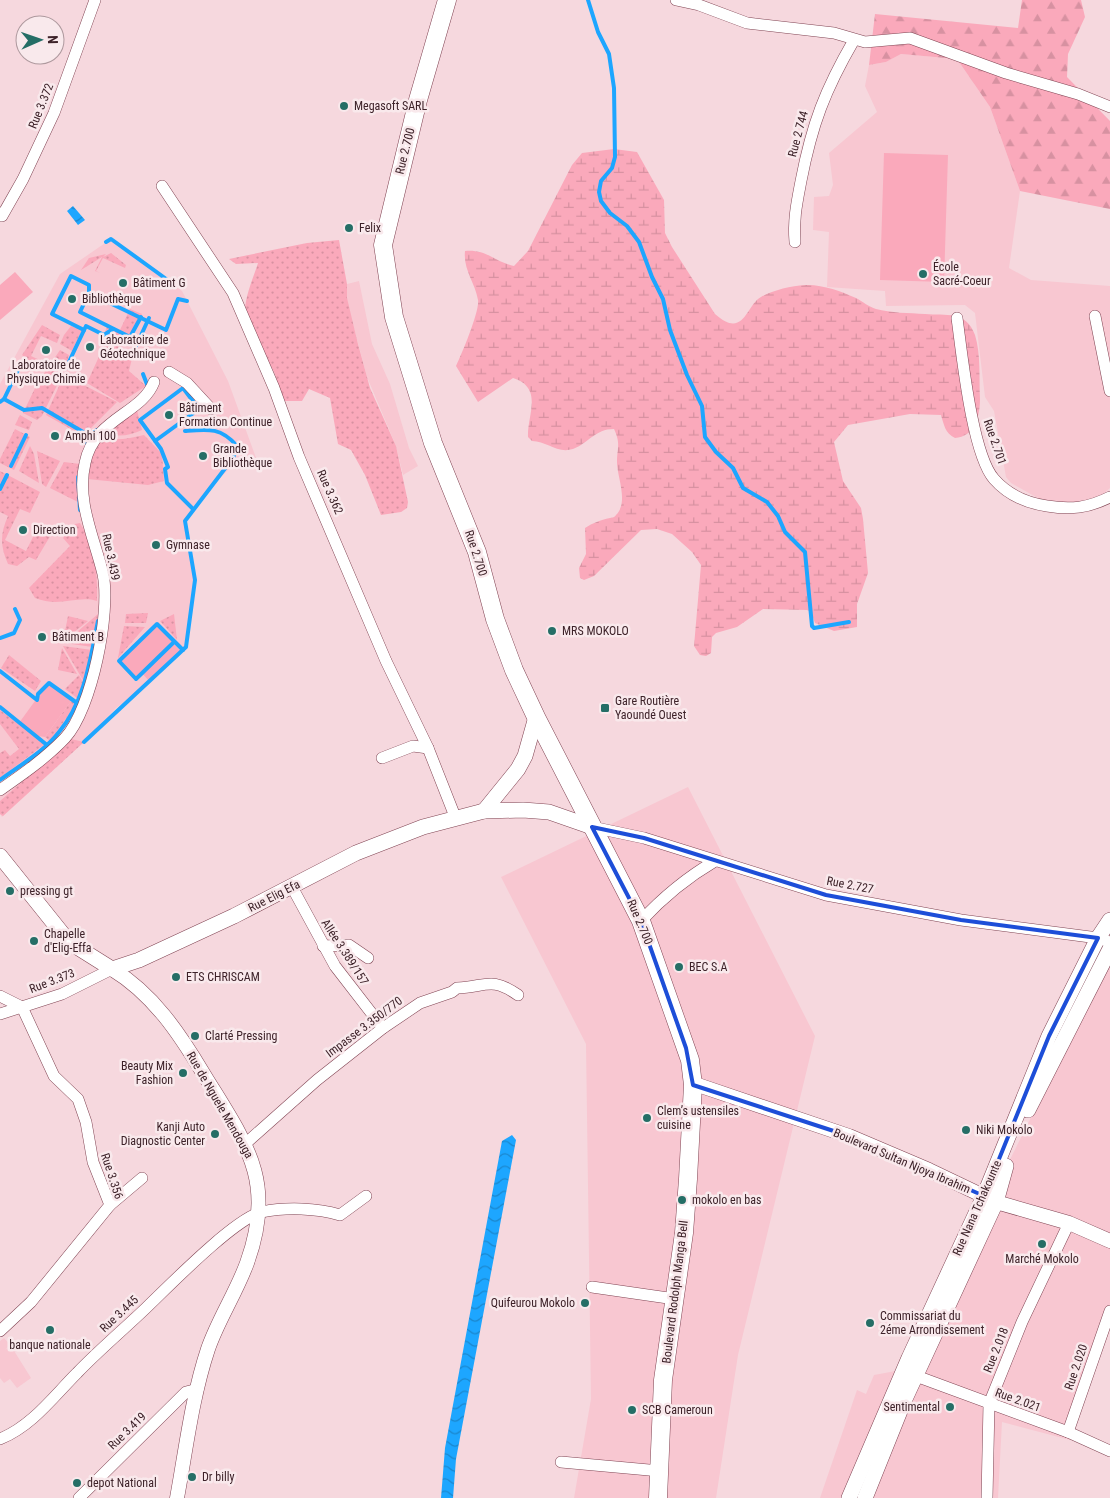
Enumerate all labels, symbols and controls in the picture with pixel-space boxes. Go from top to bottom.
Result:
north arrow [15,15,65,65]
text: N [45,35,61,44]
street label: Rue 3.372 [26,81,56,131]
place label: Megasoft SARL [354,99,427,113]
marker: Megasoft SARL [338,100,350,112]
street label: Rue 2 744 [785,109,811,159]
street label: Rue 2.700 [392,126,418,176]
place label: Felix [359,221,381,235]
marker: Felix [343,222,355,234]
place label: École Sacré-Coeur [933,259,991,288]
marker: École Sacré-Coeur [917,268,929,280]
place label: Bâtiment G [133,276,185,290]
marker: Bâtiment G [117,277,129,289]
place label: Bibliothèque [82,292,142,306]
marker: Bibliothèque [66,293,78,305]
place label: Laboratoire de Géotechnique [100,333,169,361]
marker: Laboratoire de Géotechnique [84,341,96,353]
marker: Laboratoire de Physique Chimie [40,344,52,356]
place label: Laboratoire de Physique Chimie [7,358,86,386]
place label: Bâtiment Formation Continue [179,401,273,429]
marker: Bâtiment Formation Continue [163,409,175,421]
street label: Rue 2.701 [981,417,1009,467]
place label: Amphi 100 [65,429,116,443]
marker: Amphi 100 [49,430,61,442]
place label: Grande Bibliothèque [213,442,273,470]
marker: Grande Bibliothèque [197,450,209,462]
street label: Rue 3.362 [314,467,346,517]
place label: Direction [33,523,76,537]
marker: Direction [17,524,29,536]
street label: Rue 2.700 [462,528,490,578]
street label: Rue 3.439 [99,532,123,582]
place label: Gymnase [166,538,210,552]
marker: Gymnase [150,539,162,551]
place label: MRS MOKOLO [562,624,629,638]
marker: MRS MOKOLO [546,625,558,637]
place label: Bâtiment B [52,630,104,644]
marker: Bâtiment B [36,631,48,643]
place label: Gare Routière Yaoundé Ouest [615,694,687,722]
marker: Gare Routière Yaoundé Ouest [599,702,611,714]
street label: Rue 2.727 [825,874,875,896]
street label: Rue Elig Efa [246,877,302,915]
place label: pressing gt [20,884,73,898]
marker: pressing gt [4,885,16,897]
street label: Rue 2.700 [624,897,656,947]
street label: Allée 3.389/157 [319,917,371,988]
place label: Chapelle d'Elig-Effa [44,927,92,955]
marker: Chapelle d'Elig-Effa [28,935,40,947]
place label: BEC S.A [689,960,727,974]
marker: BEC S.A [673,961,685,973]
street label: Rue 3.373 [27,966,77,996]
place label: ETS CHRISCAM [186,970,260,984]
marker: ETS CHRISCAM [170,971,182,983]
street label: Impasse 3.350/770 [323,994,405,1060]
place label: Clarté Pressing [205,1029,278,1043]
marker: Clarté Pressing [189,1030,201,1042]
street label: Rue de Nguele Mendouga [184,1049,256,1161]
place label: Beauty Mix Fashion [121,1059,173,1087]
marker: Beauty Mix Fashion [177,1067,189,1079]
place label: Clem’s ustensiles cuisine [657,1104,739,1132]
marker: Clem’s ustensiles cuisine [641,1112,653,1124]
place label: Kanji Auto Diagnostic Center [121,1120,205,1148]
place label: Niki Mokolo [976,1123,1032,1137]
marker: Niki Mokolo [960,1124,972,1136]
street label: Boulevard Sultan Njoya Ibrahim [831,1126,973,1196]
marker: Kanji Auto Diagnostic Center [209,1128,221,1140]
street label: Rue 3.356 [98,1151,126,1201]
street label: Rue Nana Tchakounte [950,1158,1004,1258]
place label: mokolo en bas [692,1193,761,1207]
marker: mokolo en bas [676,1194,688,1206]
street label: Boulevard Rodolph Manga Bell [659,1220,691,1364]
marker: Marché Mokolo [1036,1238,1048,1250]
place label: Marché Mokolo [1005,1252,1079,1266]
street label: Rue 3.445 [97,1293,141,1335]
place label: Quifeurou Mokolo [491,1296,575,1310]
marker: Quifeurou Mokolo [579,1297,591,1309]
place label: Commissariat du 2éme Arrondissement [880,1309,985,1337]
marker: Commissariat du 2éme Arrondissement [864,1317,876,1329]
marker: banque nationale [44,1324,56,1336]
street label: Rue 2.018 [981,1325,1011,1375]
place label: banque nationale [9,1338,91,1352]
street label: Rue 2.020 [1062,1342,1090,1392]
street label: Rue 2.021 [993,1385,1043,1415]
place label: Sentimental [884,1400,940,1414]
marker: Sentimental [944,1401,956,1413]
place label: SCB Cameroun [642,1403,713,1417]
marker: SCB Cameroun [626,1404,638,1416]
street label: Rue 3.419 [105,1409,149,1453]
place label: Dr billy [202,1470,234,1484]
marker: Dr billy [186,1471,198,1483]
place label: depot National [87,1476,157,1490]
marker: depot National [71,1477,83,1489]

